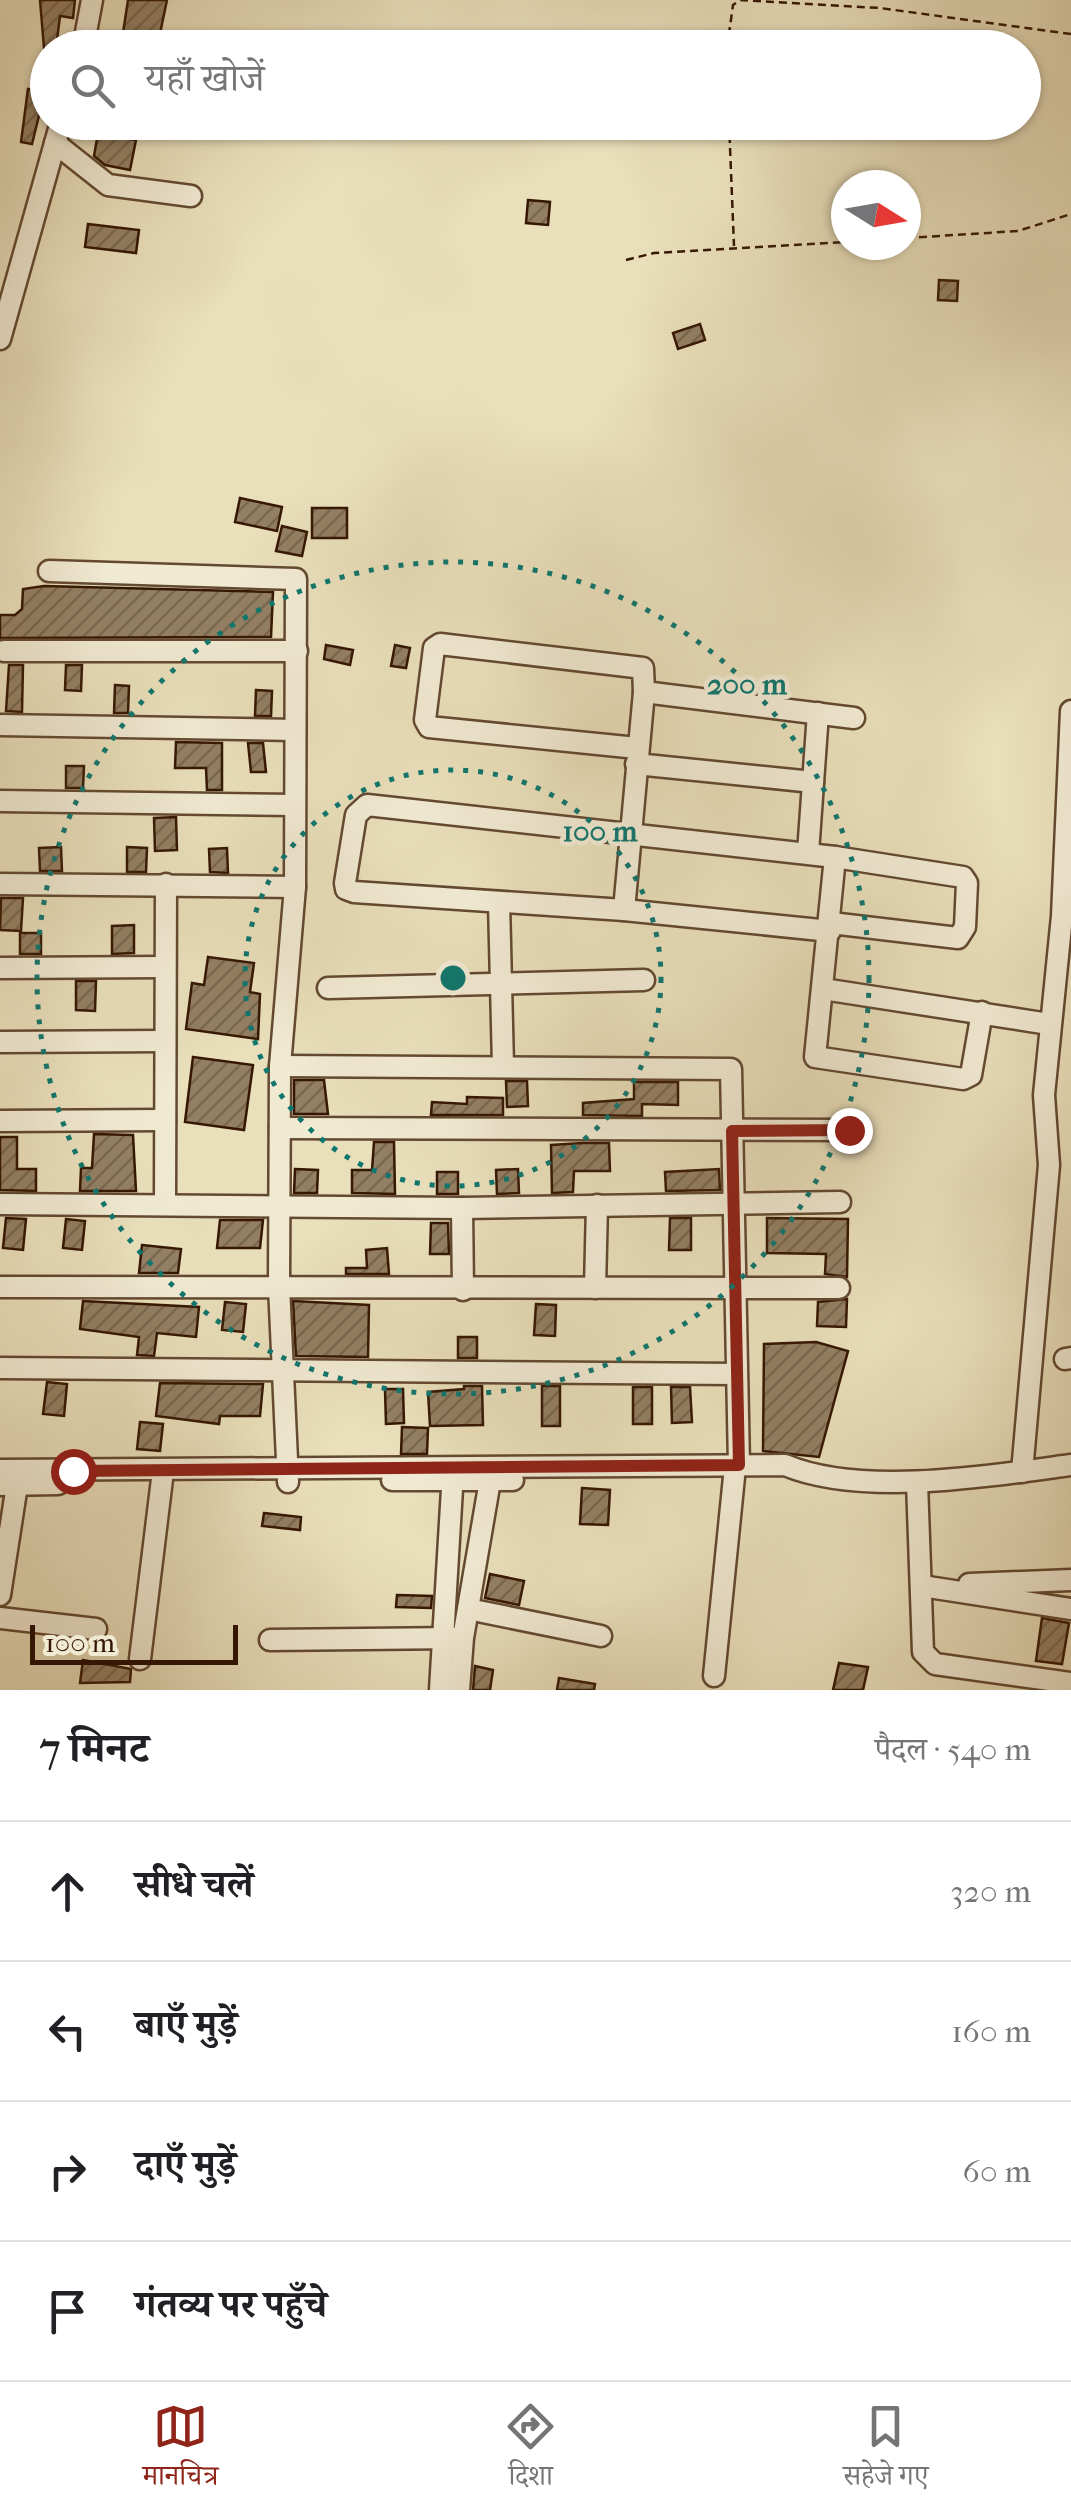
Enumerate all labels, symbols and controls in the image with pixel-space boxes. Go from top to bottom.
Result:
search box [30,30,1041,140]
text: यहाँ खोजें [145,56,264,101]
icon: search [65,58,120,113]
north arrow [831,170,921,260]
text: 200 m [707,667,788,702]
text: 100 m [562,814,639,849]
centre of rings [435,960,471,996]
route end [827,1108,873,1154]
route start [51,1449,97,1495]
scale bar [30,1620,238,1664]
text: 100 m [45,1626,115,1659]
text: 7 मिनट [40,1724,149,1773]
text: पैदल · 540 m [875,1731,1031,1768]
text: सीधे चलें [135,1862,253,1907]
icon: ahead [40,1864,95,1919]
text: 320 m [950,1873,1031,1910]
text: बाएँ मुड़ें [135,2002,237,2047]
icon: left [40,2004,95,2059]
text: 160 m [951,2013,1031,2050]
text: दाएँ मुड़ें [135,2142,236,2187]
icon: right [40,2144,95,2199]
text: 60 m [963,2153,1031,2190]
text: गंतव्य पर पहुँचे [135,2282,327,2327]
icon: arrive [40,2284,95,2339]
tab: मानचित्र [142,2399,218,2503]
tab: दिशा [503,2399,558,2503]
tab: सहेजे गए [843,2399,929,2503]

